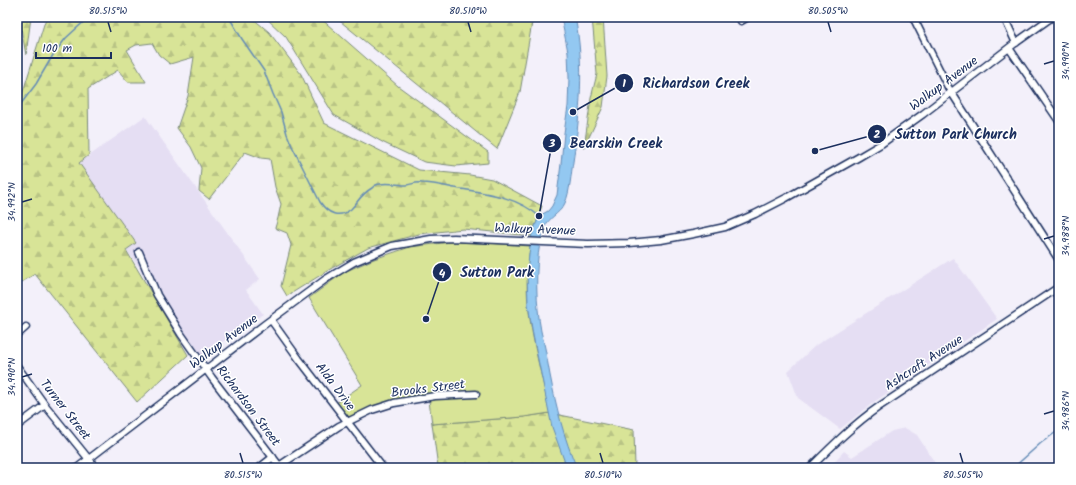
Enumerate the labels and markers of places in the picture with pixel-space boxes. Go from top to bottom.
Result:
callout: Richardson Creek [614,70,757,96]
callout: Sutton Park Church [867,121,1025,147]
callout: Bearskin Creek [542,130,670,156]
callout: Sutton Park [432,259,542,285]

